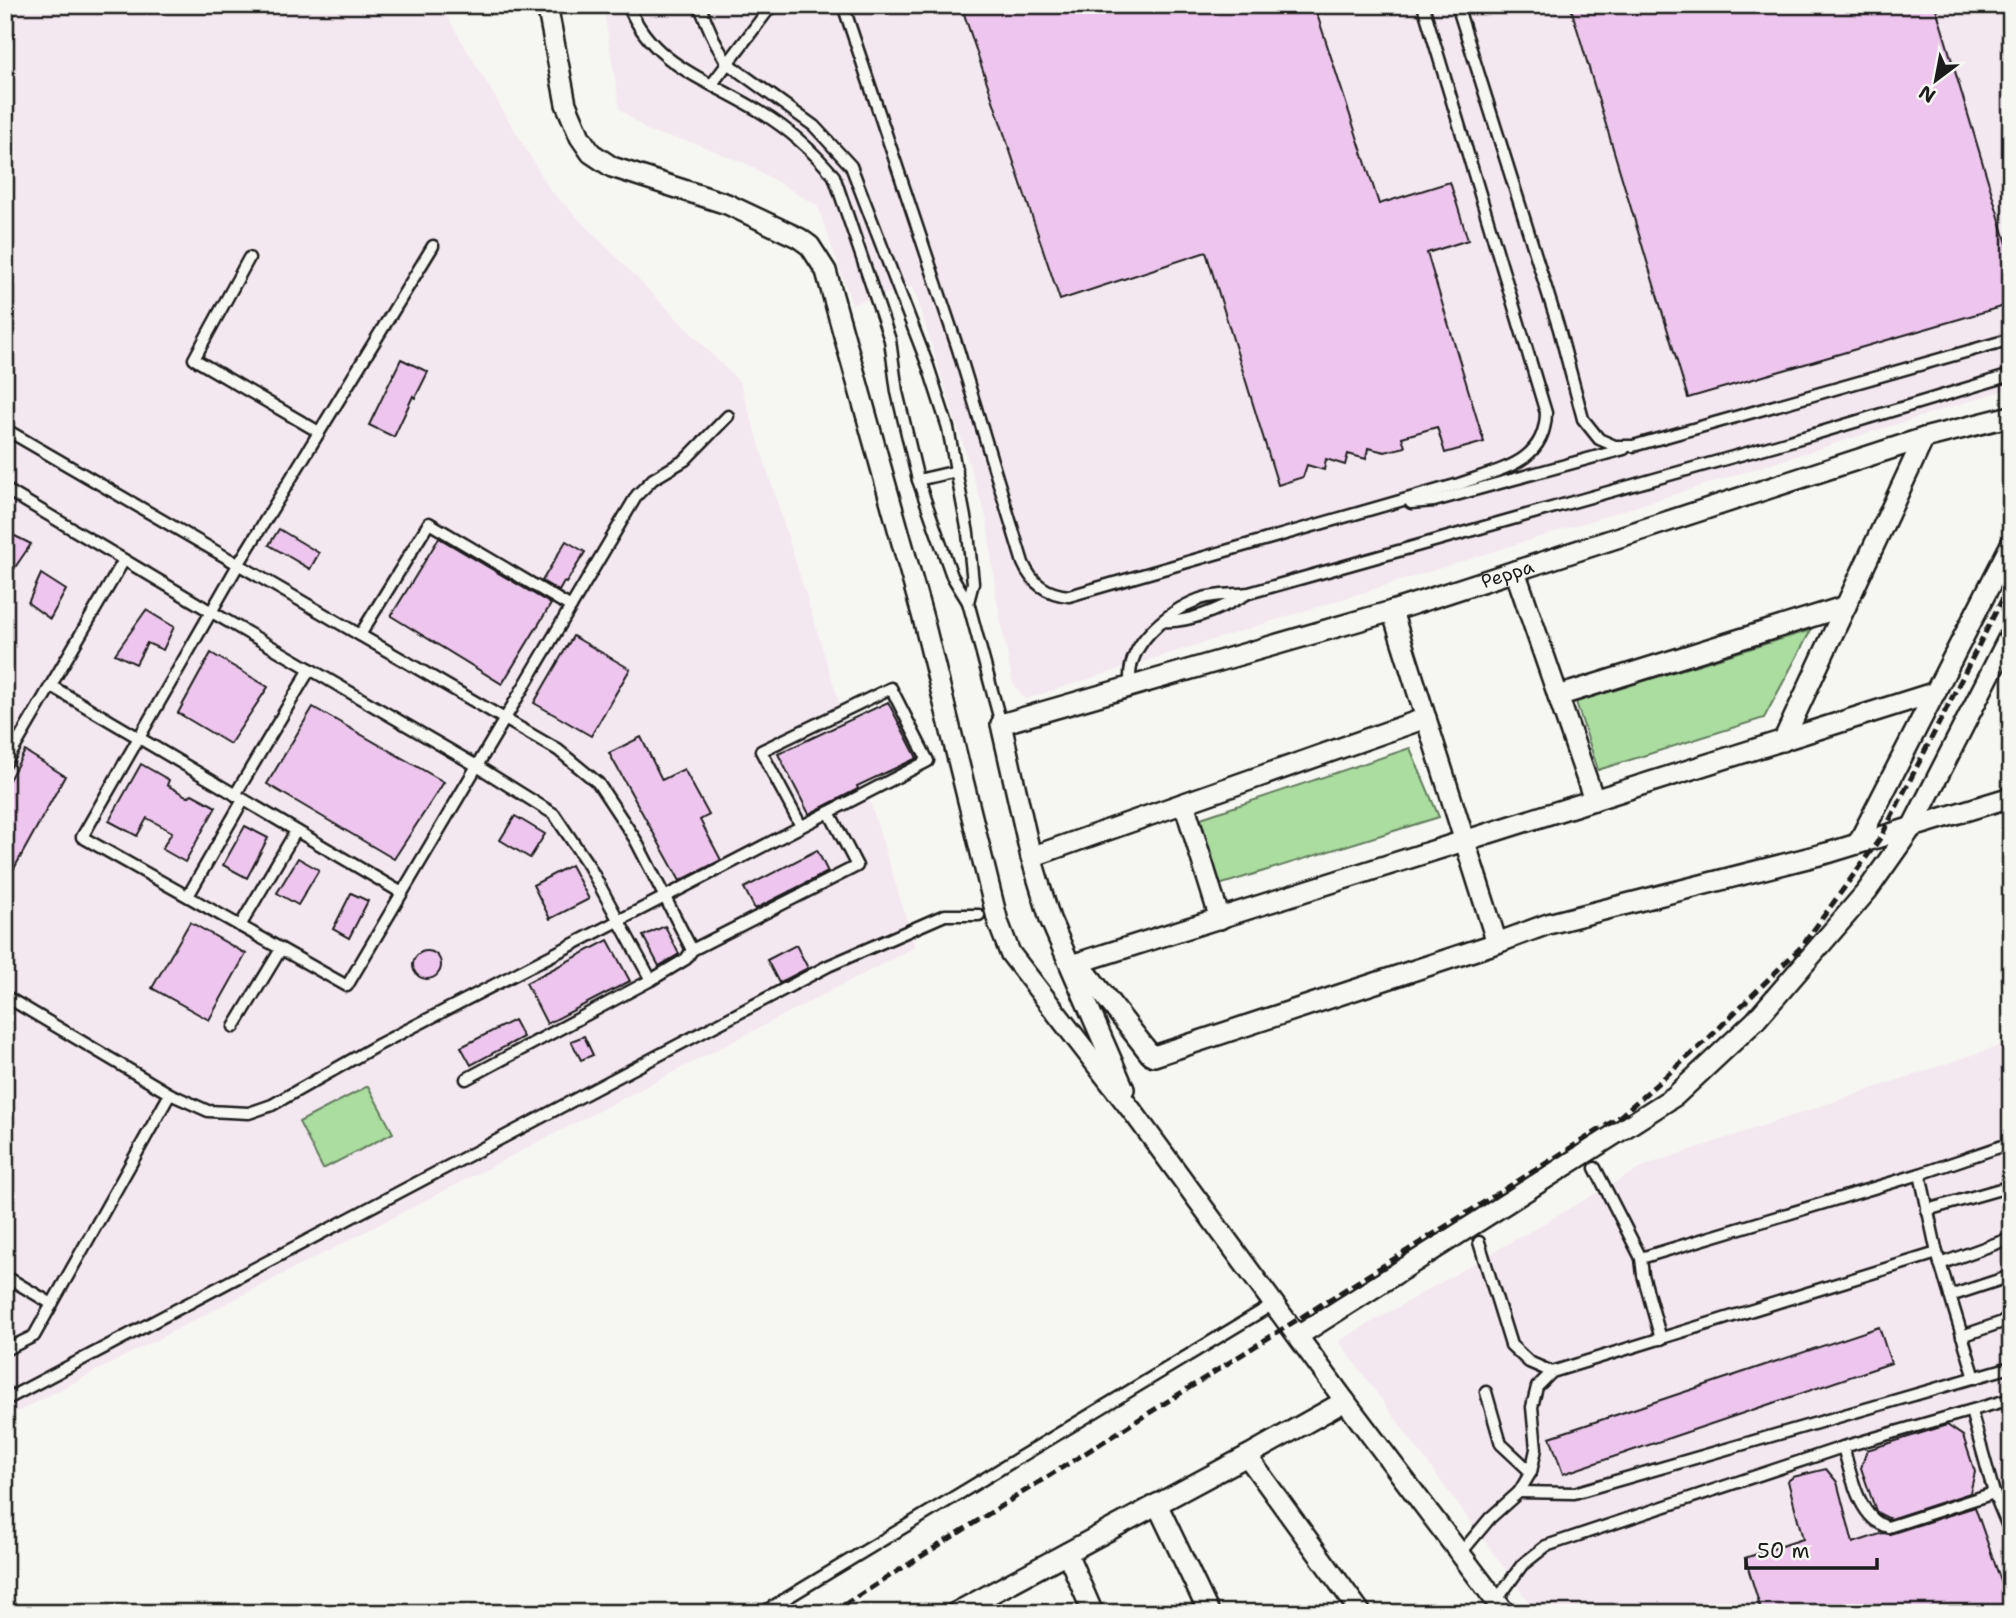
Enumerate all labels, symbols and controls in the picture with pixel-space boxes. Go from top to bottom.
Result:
north arrow [1900,46,1970,116]
text: N [1914,79,1940,109]
street label: Peppa [1478,553,1537,594]
scale bar [1746,1527,1878,1571]
text: 50 m [1757,1537,1810,1565]

